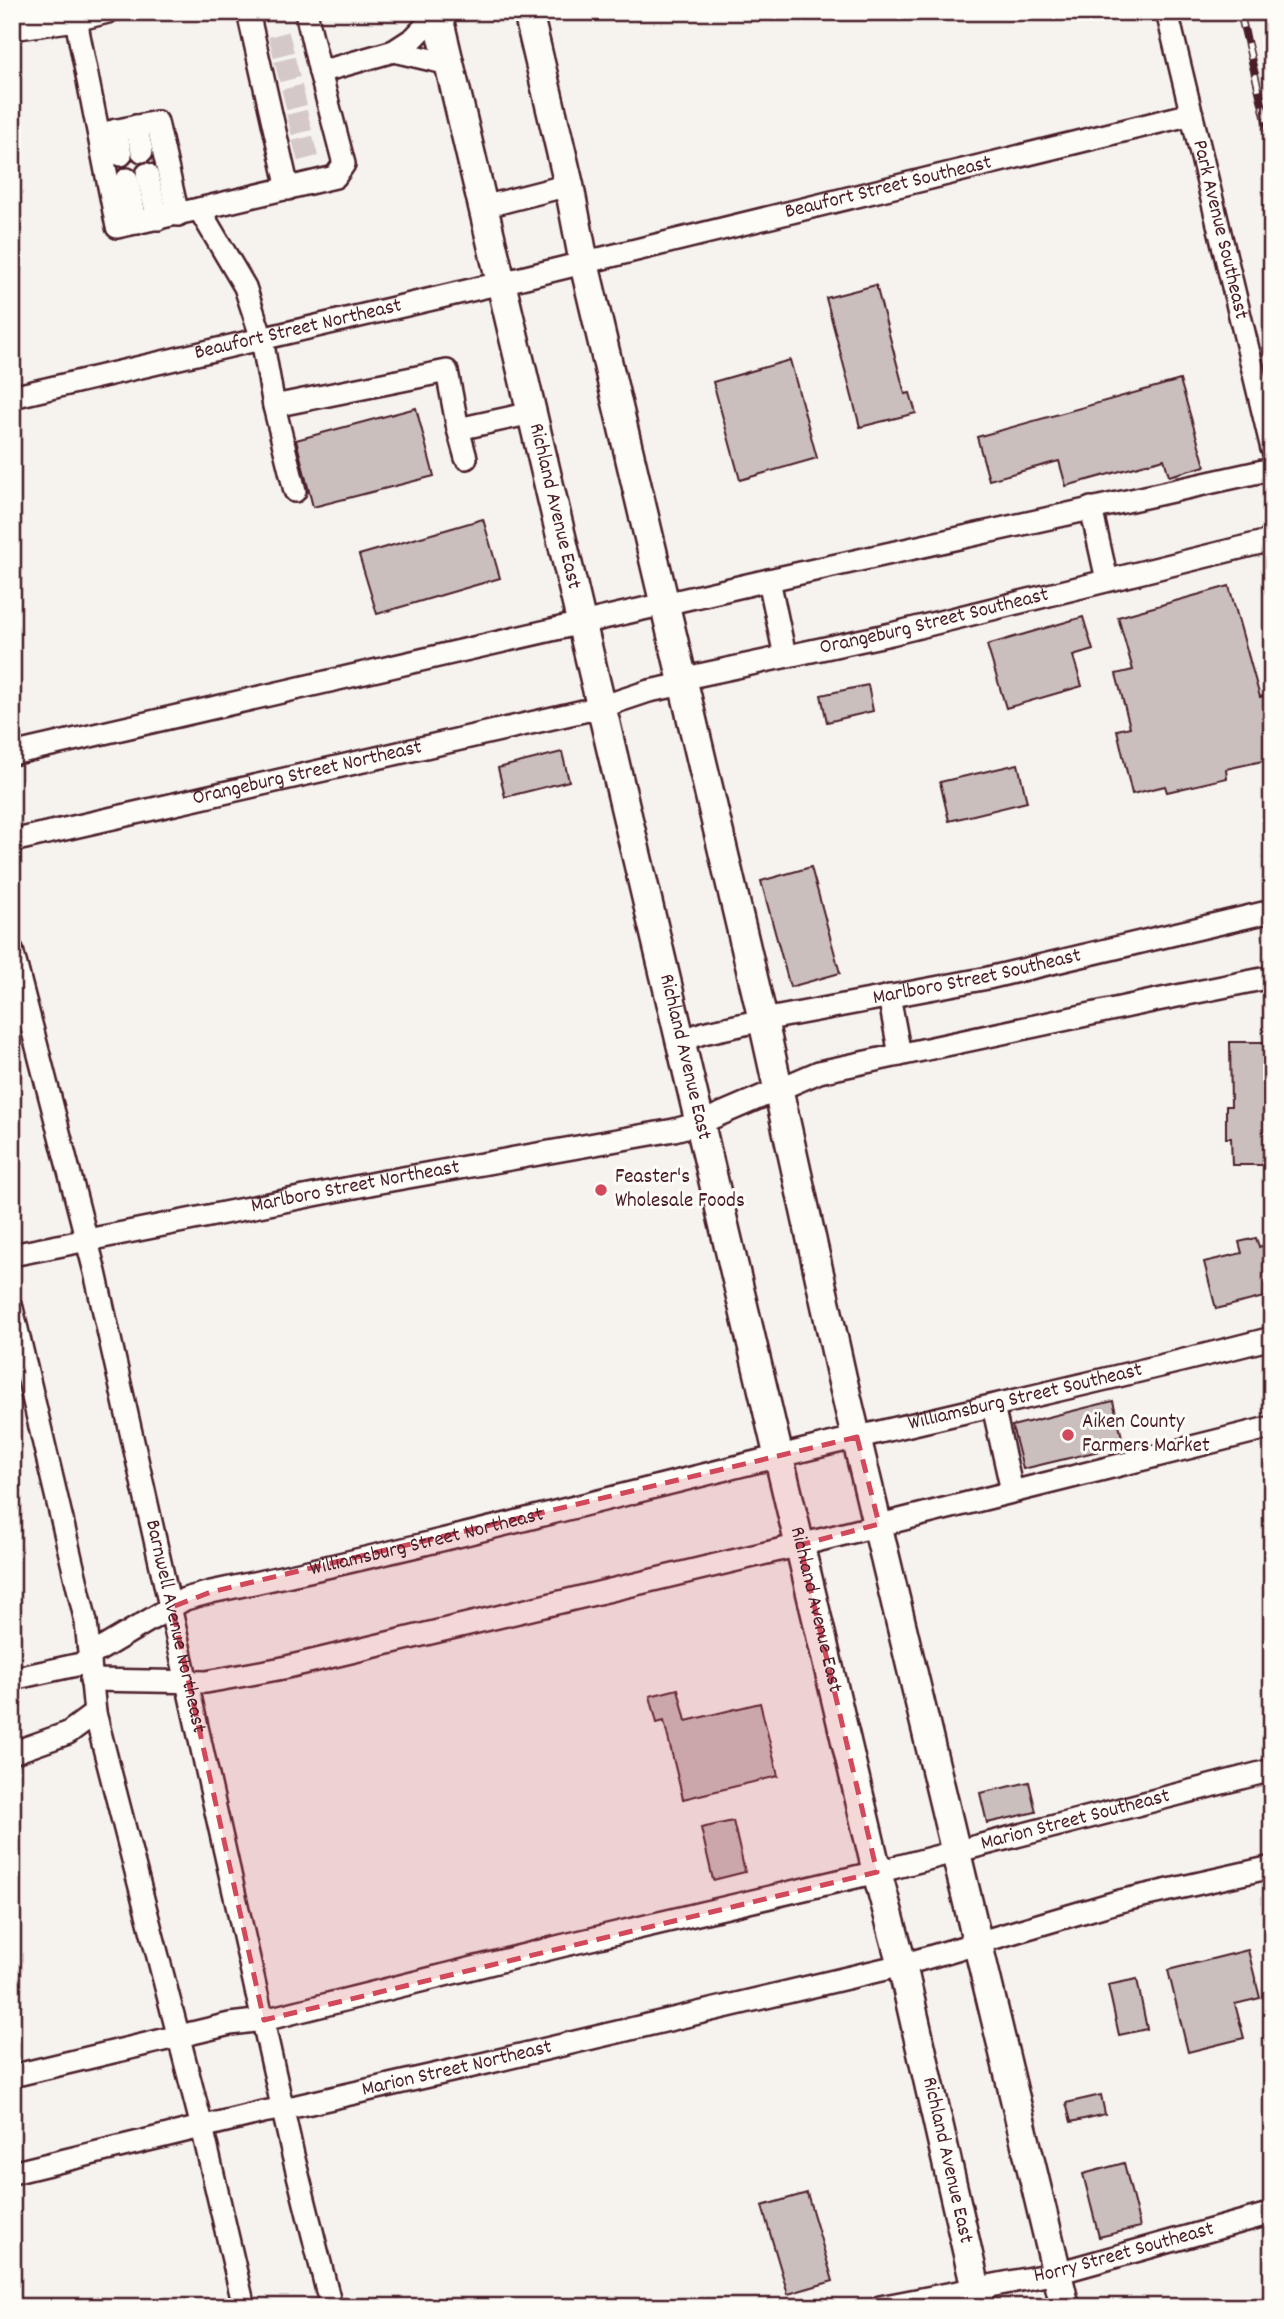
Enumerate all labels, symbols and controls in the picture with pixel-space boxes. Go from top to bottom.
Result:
street label: Park Avenue Southeast [1183,137,1255,323]
street label: Beaufort Street Southeast [782,148,995,228]
street label: Beaufort Street Northeast [192,292,405,369]
street label: Richland Avenue East [520,420,588,593]
street label: Orangeburg Street Southeast [817,581,1052,664]
street label: Orangeburg Street Northeast [190,733,425,814]
street label: Marlboro Street Southeast [871,941,1084,1014]
street label: Richland Avenue East [650,971,718,1143]
street label: Marlboro Street Northeast [248,1153,462,1222]
place label: Feaster's Wholesale Foods [615,1163,745,1217]
marker: Feaster's Wholesale Foods [593,1182,609,1198]
street label: Williamsburg Street Southeast [906,1356,1146,1440]
place label: Aiken County Farmers Market [1082,1408,1210,1462]
marker: Aiken County Farmers Market [1060,1427,1076,1443]
street label: Williamsburg Street Northeast [307,1500,547,1585]
street label: Barnwell Avenue Northeast [136,1517,213,1736]
street label: Richland Avenue East [781,1524,849,1696]
street label: Marion Street Southeast [978,1782,1174,1860]
street label: Marion Street Northeast [359,2033,555,2106]
street label: Richland Avenue East [913,2074,980,2247]
street label: Horry Street Southeast [1032,2215,1218,2292]

